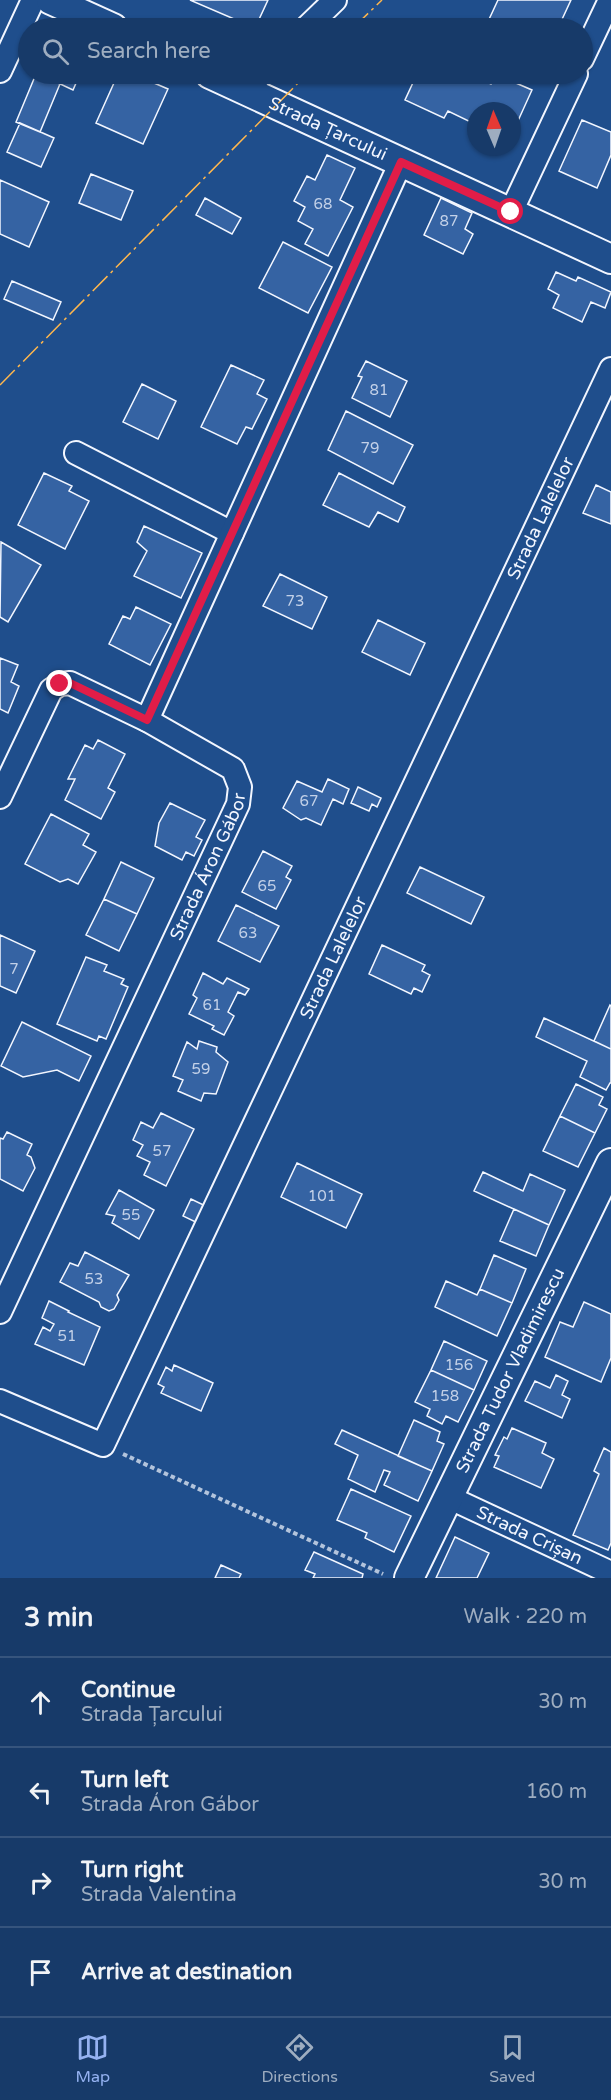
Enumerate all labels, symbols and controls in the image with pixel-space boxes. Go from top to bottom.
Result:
search box [18,18,593,84]
icon: search [39,35,72,68]
text: Search here [87,38,211,64]
street label: Strada Țarcului [266,92,391,165]
north arrow [467,102,521,156]
house number: 68 [314,195,332,213]
route start [497,198,523,224]
house number: 87 [440,212,458,230]
house number: 81 [370,381,388,399]
house number: 79 [361,439,379,457]
street label: Strada Lalelelor [502,453,579,583]
house number: 73 [286,592,304,610]
route end [46,670,72,696]
street label: Strada Áron Gábor [165,792,250,944]
house number: 67 [300,792,318,810]
house number: 65 [258,877,276,895]
street label: Strada Lalelelor [295,893,371,1022]
house number: 63 [239,924,257,942]
house number: 7 [9,960,19,978]
house number: 61 [203,996,221,1014]
house number: 59 [192,1060,210,1078]
house number: 57 [153,1142,171,1160]
house number: 101 [308,1187,336,1205]
house number: 55 [122,1206,140,1224]
street label: Strada Tudor Vladimirescu [451,1264,569,1476]
house number: 53 [85,1270,103,1288]
house number: 51 [58,1327,76,1345]
house number: 156 [445,1356,473,1374]
house number: 158 [431,1387,459,1405]
street label: Strada Crișan [473,1501,586,1569]
text: 3 min [24,1602,93,1633]
text: Walk · 220 m [464,1605,587,1629]
text: Continue [81,1677,176,1703]
icon: ahead [24,1686,57,1719]
text: 30 m [538,1690,587,1714]
text: Strada Țarcului [81,1703,223,1727]
text: Turn left [81,1767,169,1793]
icon: left [24,1776,57,1809]
text: 160 m [526,1780,587,1804]
text: Strada Áron Gábor [81,1793,259,1817]
text: Turn right [81,1857,183,1883]
icon: right [24,1866,57,1899]
text: 30 m [538,1870,587,1894]
text: Strada Valentina [81,1883,237,1907]
icon: arrive [24,1956,57,1989]
text: Arrive at destination [81,1959,292,1985]
tab: Map [76,2031,110,2087]
tab: Directions [261,2031,338,2087]
tab: Saved [489,2031,535,2087]

